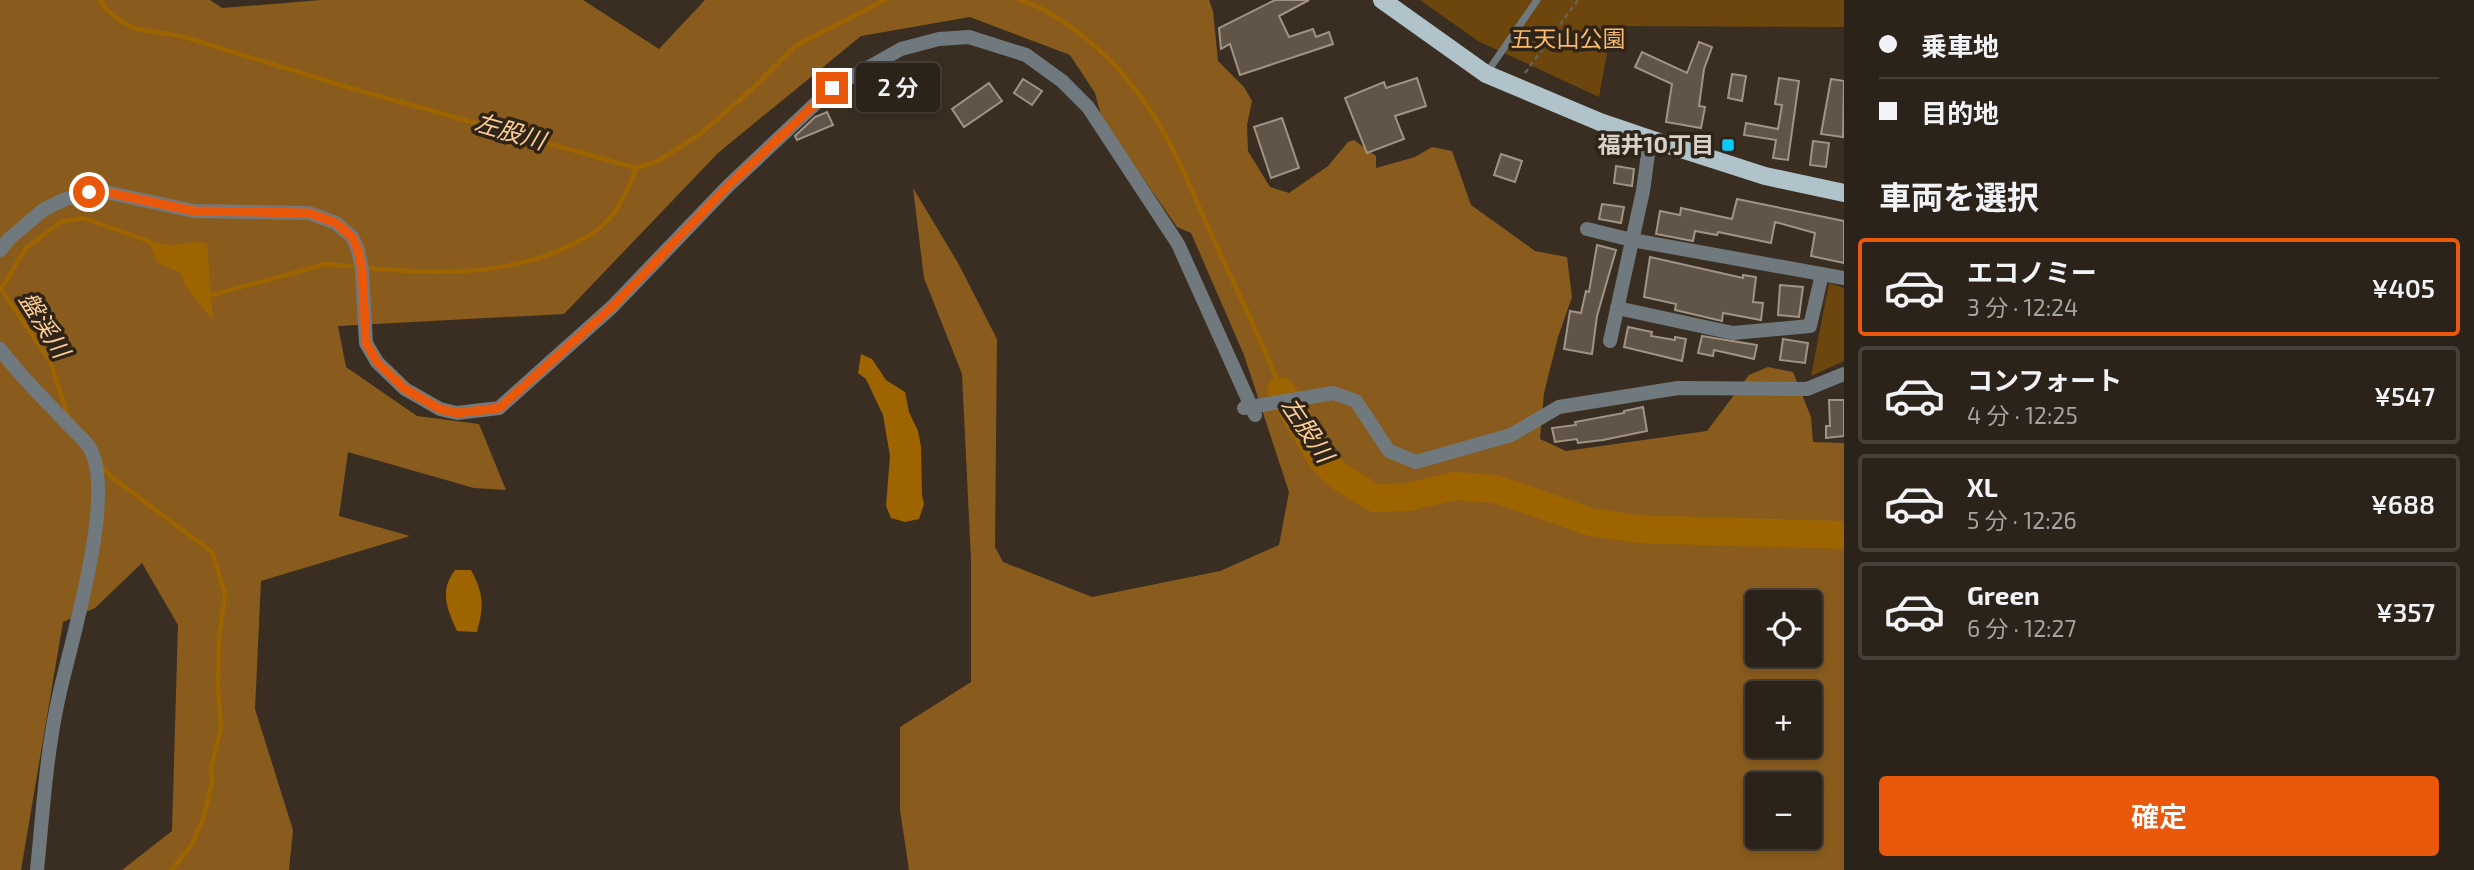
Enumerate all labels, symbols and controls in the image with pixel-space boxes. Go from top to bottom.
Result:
park label: 五天山公園 [1511,24,1626,52]
text: 乗車地 [1921,30,1999,61]
callout: 2 分 [856,64,940,112]
route end [816,72,848,104]
text: 2 分 [877,73,919,101]
text: 目的地 [1921,97,1999,128]
water label: 左股川 [472,107,552,155]
place label: 福井10丁目 [1598,130,1714,158]
marker: 福井10丁目 [1720,137,1736,153]
route start [73,176,105,208]
text: 車両を選択 [1879,177,2039,215]
icon: car [1883,256,1946,319]
text: エコノミー [1967,256,2097,287]
text: ¥405 [2372,272,2435,303]
water label: 盤渓川 [14,286,78,365]
text: 3 分 · 12:24 [1967,293,2078,321]
icon: car [1883,364,1946,427]
text: コンフォート [1967,364,2122,395]
text: ¥547 [2374,380,2435,411]
water label: 左股川 [1276,391,1342,470]
text: 4 分 · 12:25 [1967,401,2078,429]
text: XL [1967,471,1998,502]
icon: car [1883,472,1946,535]
text: ¥688 [2371,488,2435,519]
text: 5 分 · 12:26 [1967,506,2077,534]
text: Green [1967,579,2040,610]
icon: car [1883,580,1946,643]
map controls [1745,590,1822,849]
button: locate [1745,590,1822,667]
text: ¥357 [2376,596,2435,627]
text: 6 分 · 12:27 [1967,614,2076,642]
button: + [1745,681,1822,758]
button: − [1745,772,1822,849]
button: 確定 [1879,776,2439,856]

